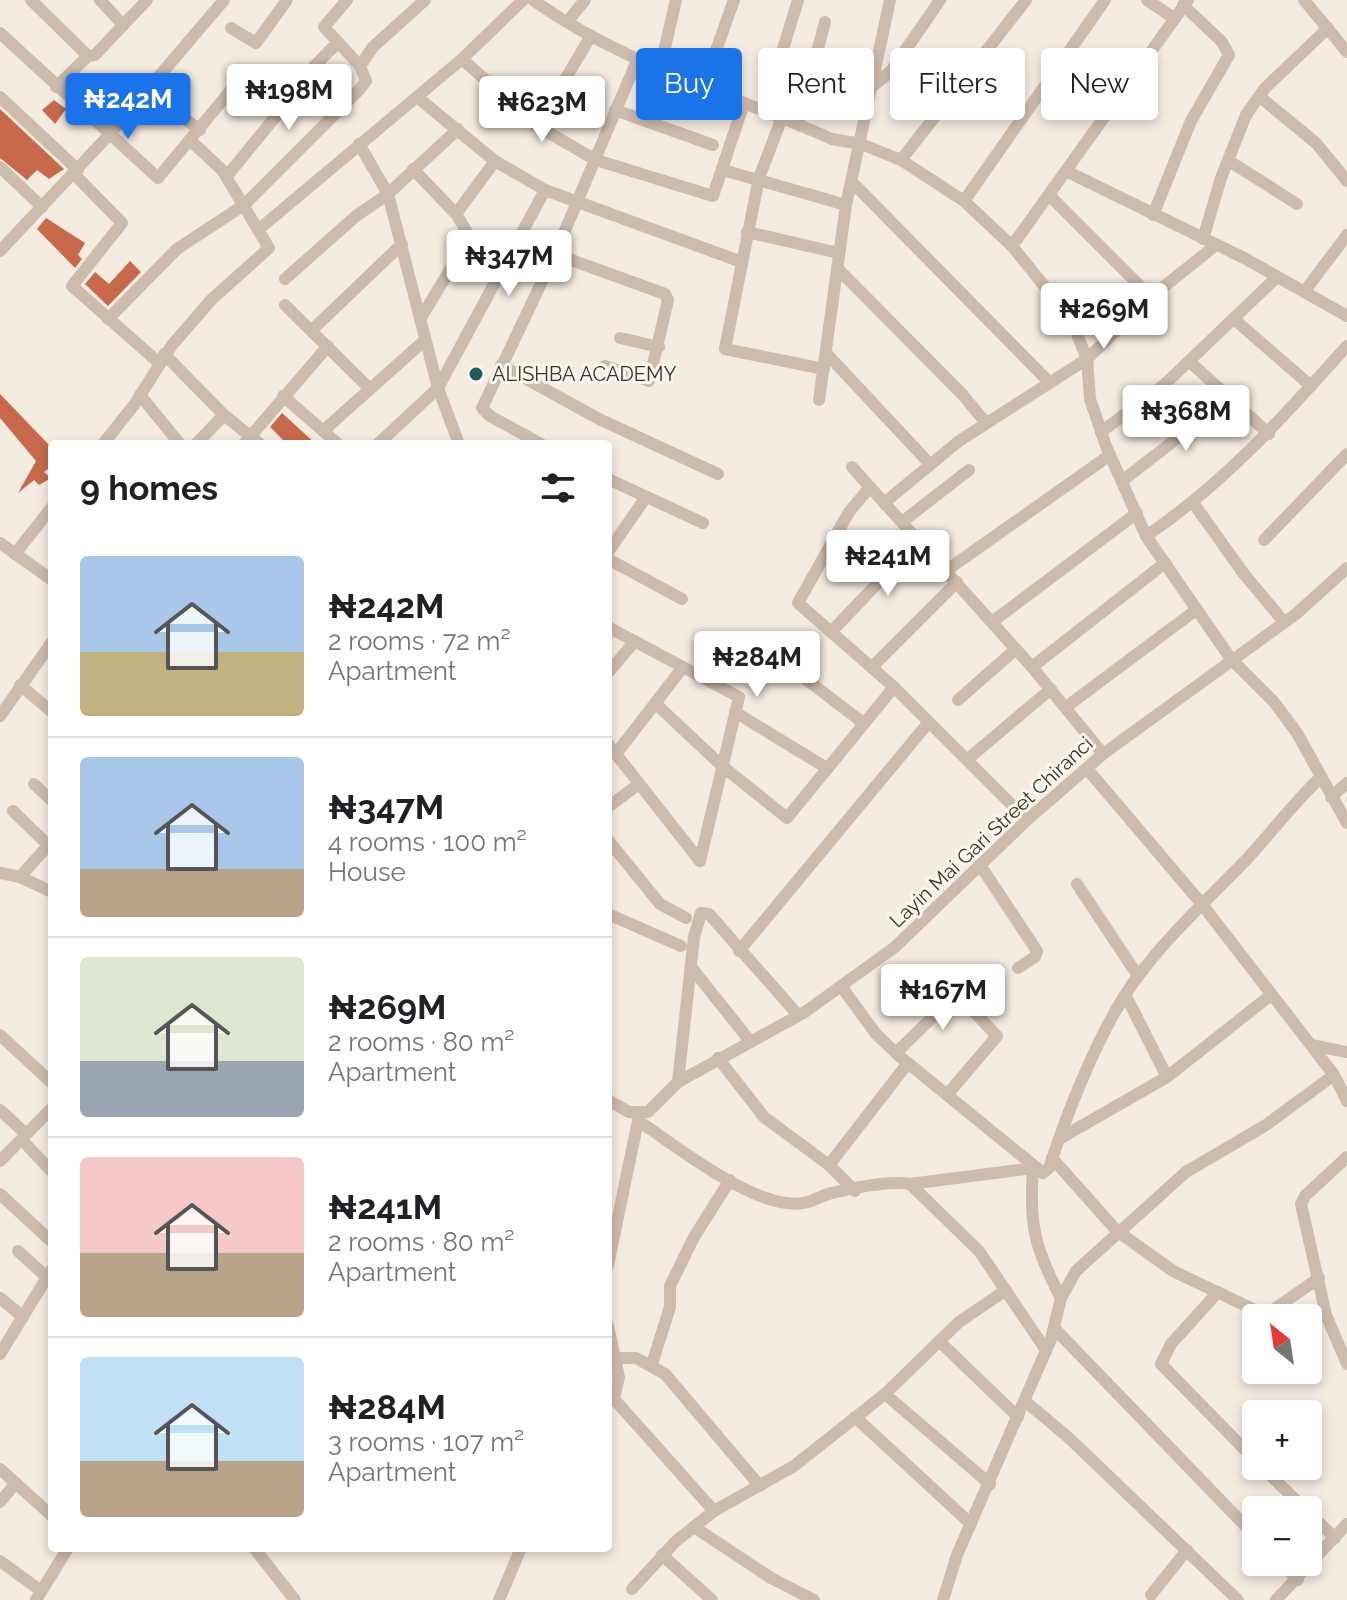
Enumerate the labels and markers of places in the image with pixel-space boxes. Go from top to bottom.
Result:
pin: ₦198M [233,64,345,132]
pin: ₦242M [72,73,184,141]
pin: ₦623M [486,76,598,144]
pin: ₦347M [453,230,565,298]
pin: ₦269M [1048,283,1160,351]
place label: ALISHBA ACADEMY [492,362,677,386]
marker: ALISHBA ACADEMY [467,365,485,383]
pin: ₦368M [1130,385,1242,453]
pin: ₦241M [832,530,944,598]
pin: ₦284M [701,631,813,699]
pin: ₦167M [887,964,999,1032]

